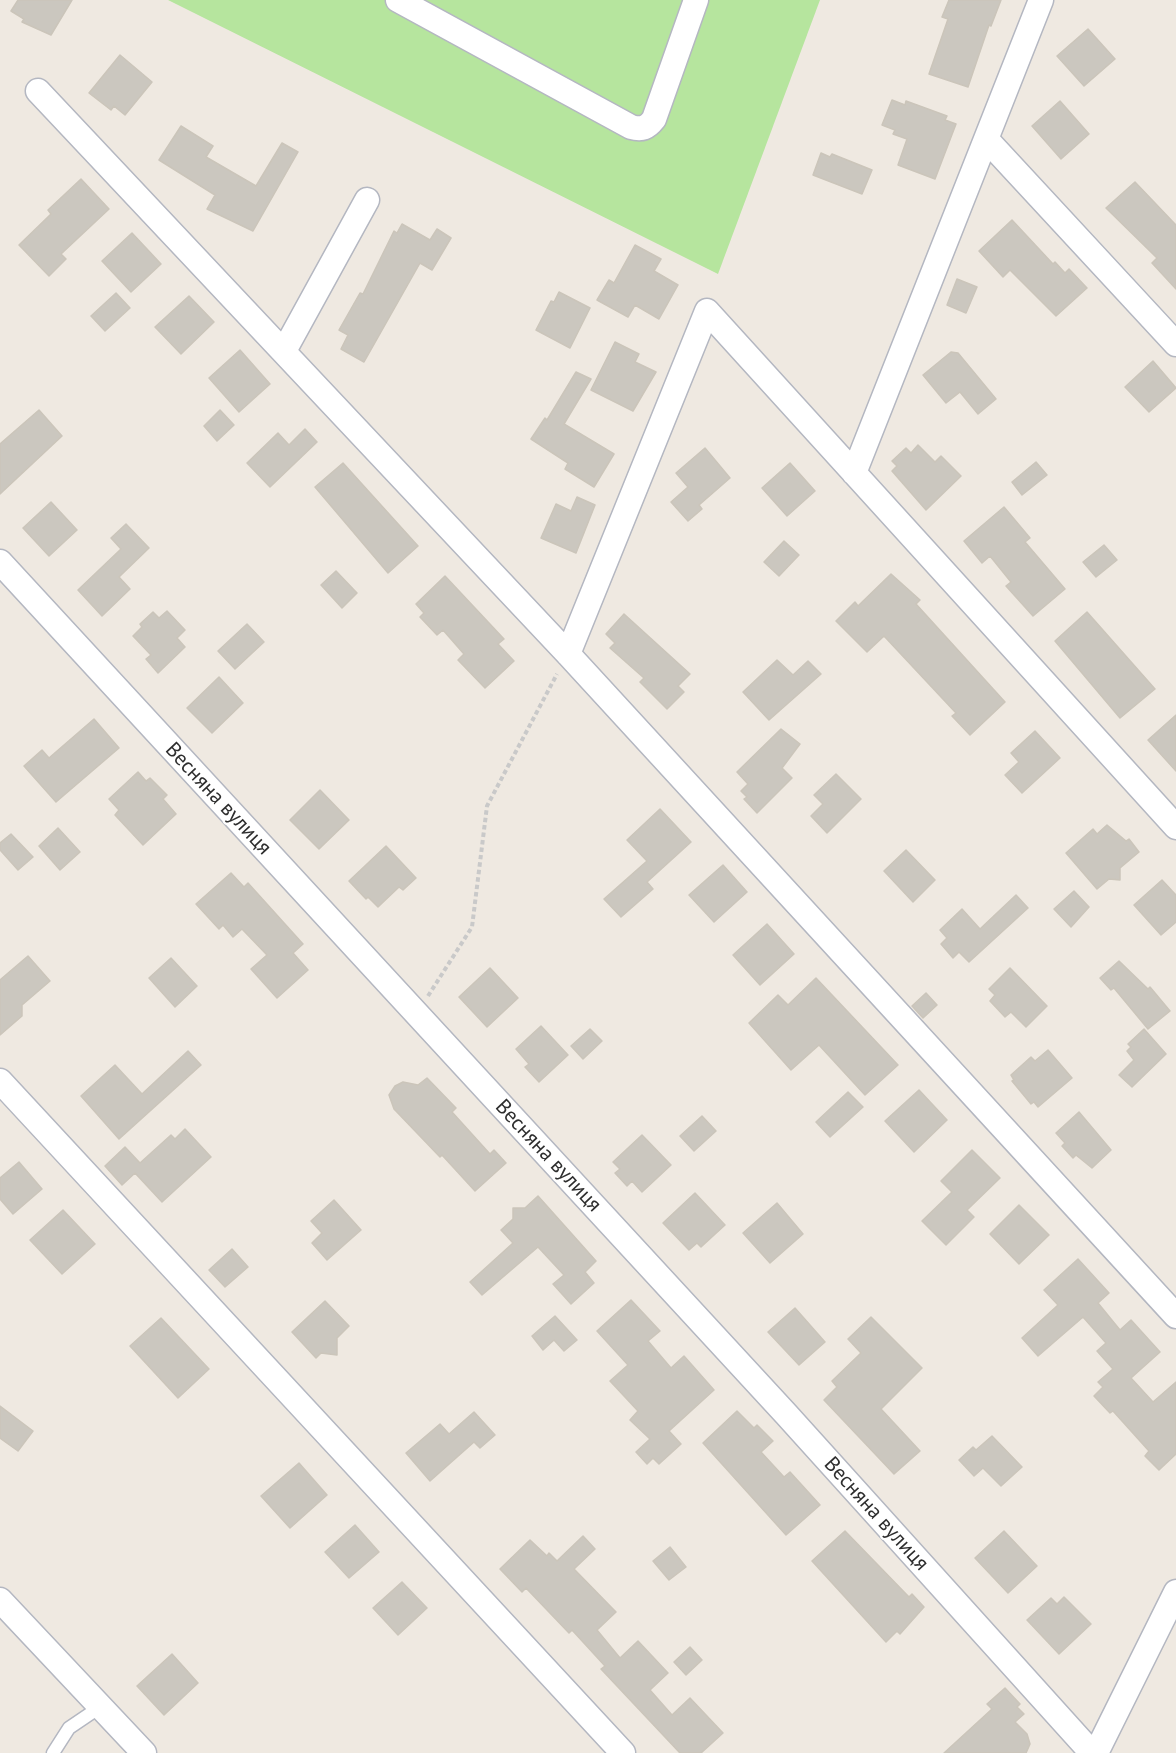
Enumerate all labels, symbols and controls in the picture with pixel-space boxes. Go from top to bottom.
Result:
street label: Весняна вулиця [160,738,276,860]
street label: Весняна вулиця [490,1095,606,1217]
street label: Весняна вулиця [818,1452,934,1576]

